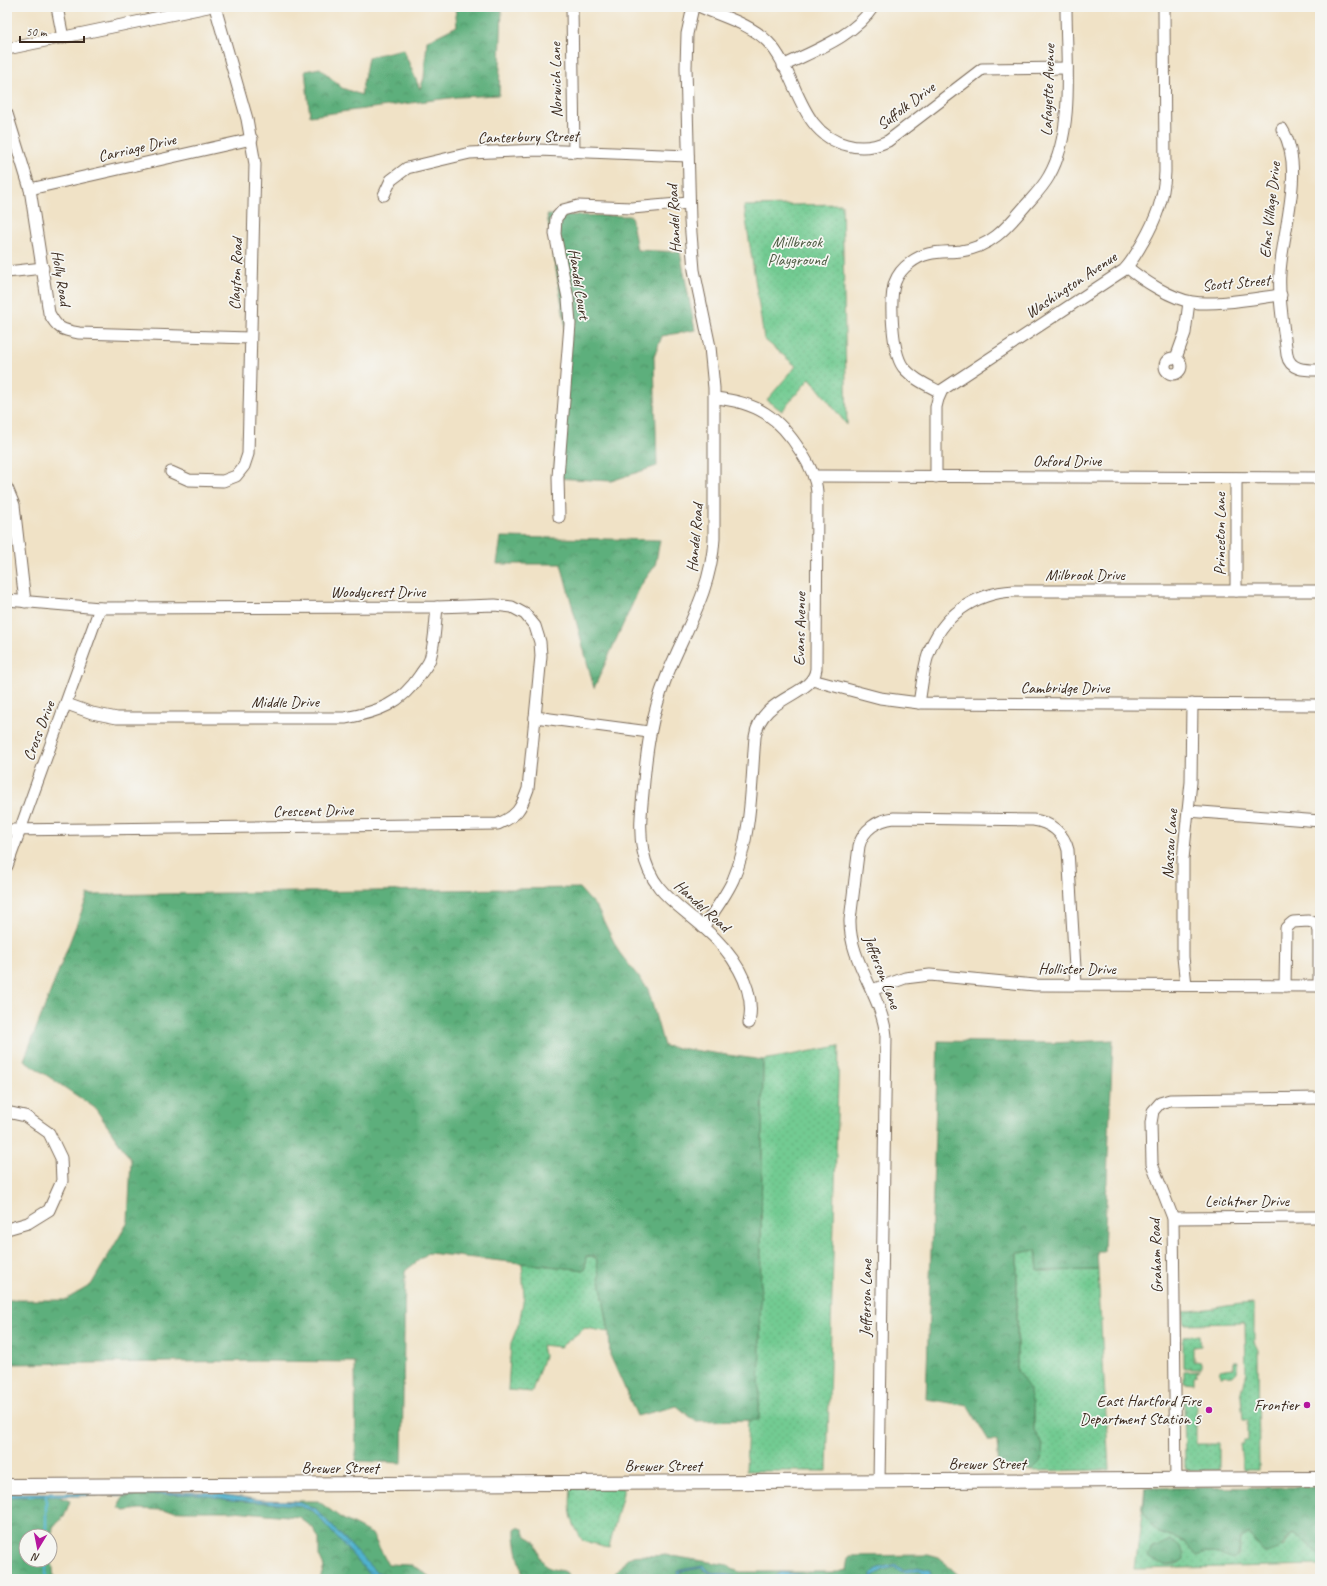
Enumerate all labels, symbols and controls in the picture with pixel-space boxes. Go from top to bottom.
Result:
scale bar [20,18,84,44]
text: 50 m [26,24,48,40]
street label: Norwich Lane [545,40,567,118]
street label: Lafayette Avenue [1036,42,1060,136]
street label: Suffolk Drive [873,76,941,134]
street label: Canterbury Street [477,126,581,148]
street label: Carriage Drive [96,129,179,167]
street label: Elms Village Drive [1255,159,1285,259]
street label: Handel Road [662,182,686,254]
park label: Millbrook Playground [767,232,829,270]
street label: Clayton Road [225,235,247,310]
street label: Washington Avenue [1022,246,1122,323]
street label: Handel Court [564,247,595,323]
street label: Holly Road [47,249,76,310]
street label: Scott Street [1201,270,1273,296]
street label: Oxford Drive [1033,451,1103,471]
street label: Princeton Lane [1210,491,1230,575]
street label: Handel Road [682,500,708,573]
street label: Milbrook Drive [1045,565,1127,585]
street label: Woodycrest Drive [331,582,427,602]
street label: Evans Avenue [789,590,811,666]
street label: Cambridge Drive [1021,678,1111,698]
street label: Middle Drive [251,692,321,712]
street label: Cross Drive [19,697,60,764]
street label: Crescent Drive [273,800,355,822]
street label: Nassau Lane [1158,807,1183,880]
street label: Handel Road [670,876,736,938]
street label: Jefferson Lane [858,931,906,1013]
street label: Hollister Drive [1038,959,1117,979]
street label: Leichtner Drive [1205,1191,1291,1211]
street label: Graham Road [1145,1216,1167,1293]
street label: Jefferson Lane [855,1257,877,1338]
place label: East Hartford Fire Department Station 5 [1080,1391,1203,1429]
place label: Frontier [1254,1395,1301,1415]
marker: Frontier [1302,1400,1312,1410]
marker: East Hartford Fire Department Station 5 [1204,1405,1214,1415]
street label: Brewer Street [948,1454,1028,1474]
street label: Brewer Street [624,1456,704,1476]
street label: Brewer Street [301,1458,381,1478]
north arrow [18,1528,58,1568]
text: N [30,1550,41,1565]

